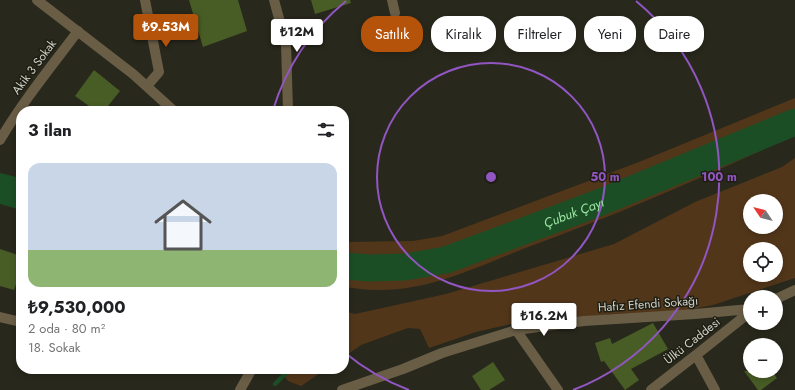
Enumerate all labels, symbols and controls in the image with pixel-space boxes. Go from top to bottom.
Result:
pin: ₺9.53M [133,14,199,48]
chip: Satılık [361,16,423,52]
chip: Kiralık [431,16,496,52]
chip: Filtreler [504,16,576,52]
chip: Yeni [584,16,636,52]
chip: Daire [644,16,704,52]
text: ₺9.53M [142,17,190,36]
pin: ₺12M [273,19,321,53]
text: ₺12M [280,22,314,41]
street label: Akik 3 Sokak [7,35,61,98]
text: 3 ilan [28,118,72,142]
icon: filters [315,119,337,141]
text: 50 m [590,168,620,186]
text: 100 m [701,168,737,186]
centre of rings [484,170,498,184]
icon: home [147,189,219,261]
water label: Çubuk Çayı [541,192,607,232]
north arrow [743,194,783,234]
map controls [743,194,783,378]
button: locate [743,242,783,282]
button: + [743,290,783,330]
street label: Hafız Efendi Sokağı [597,292,699,316]
text: ₺9,530,000 [28,295,125,319]
pin: ₺16.2M [511,303,577,337]
text: ₺16.2M [520,306,568,325]
street label: Ülkü Caddesi [660,313,724,369]
text: 2 oda · 80 m² [28,319,105,338]
text: 18. Sokak [28,338,80,357]
button: − [743,338,783,378]

